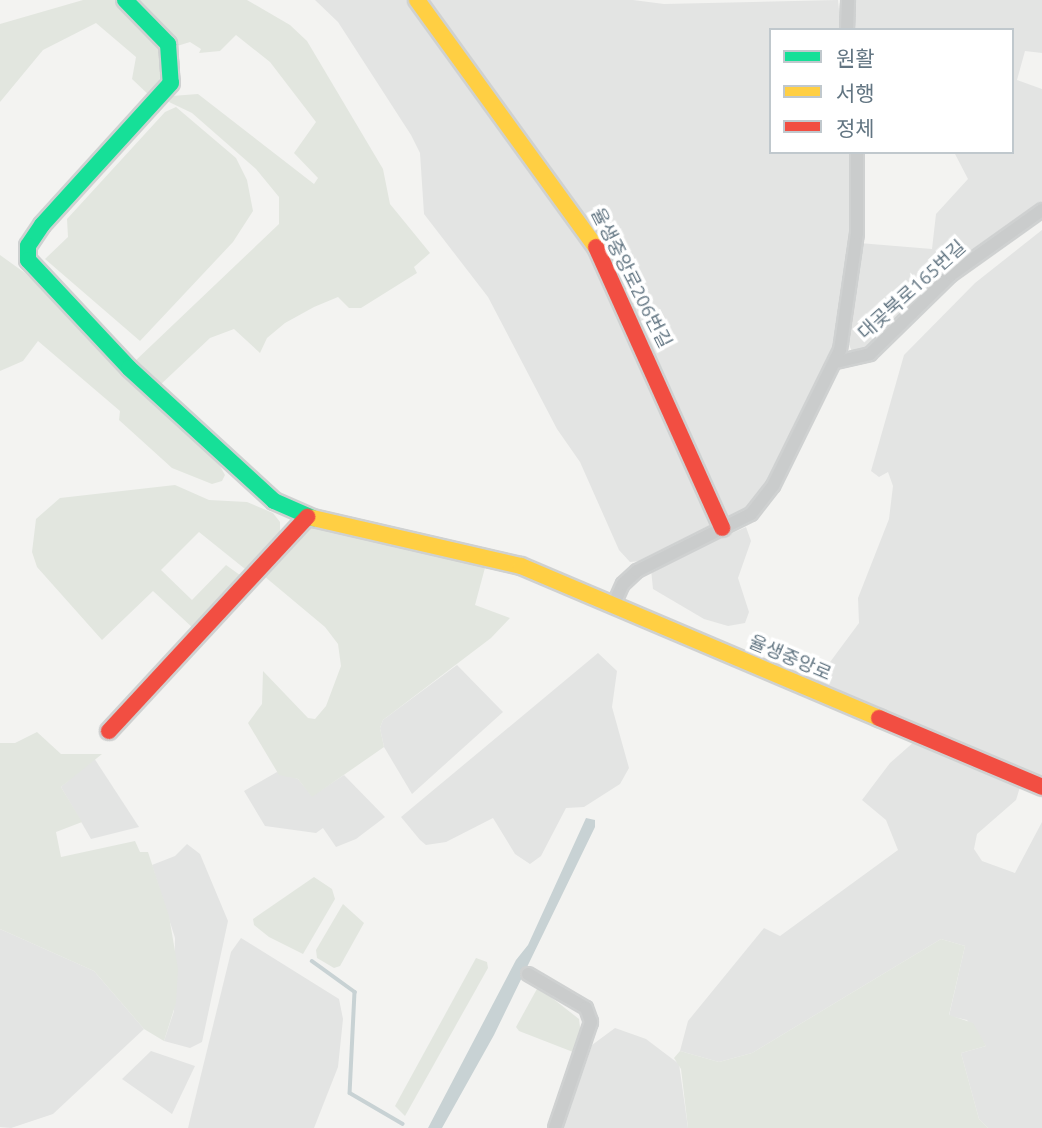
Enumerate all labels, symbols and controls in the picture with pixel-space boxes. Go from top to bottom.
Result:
legend [769,28,1014,154]
text: 원활 [836,46,875,70]
text: 서행 [836,81,875,105]
text: 정체 [836,116,875,140]
street label: 율생중앙로206번길 [586,204,676,352]
street label: 대곶북로165번길 [853,236,971,344]
street label: 율생중앙로 [745,630,835,686]

